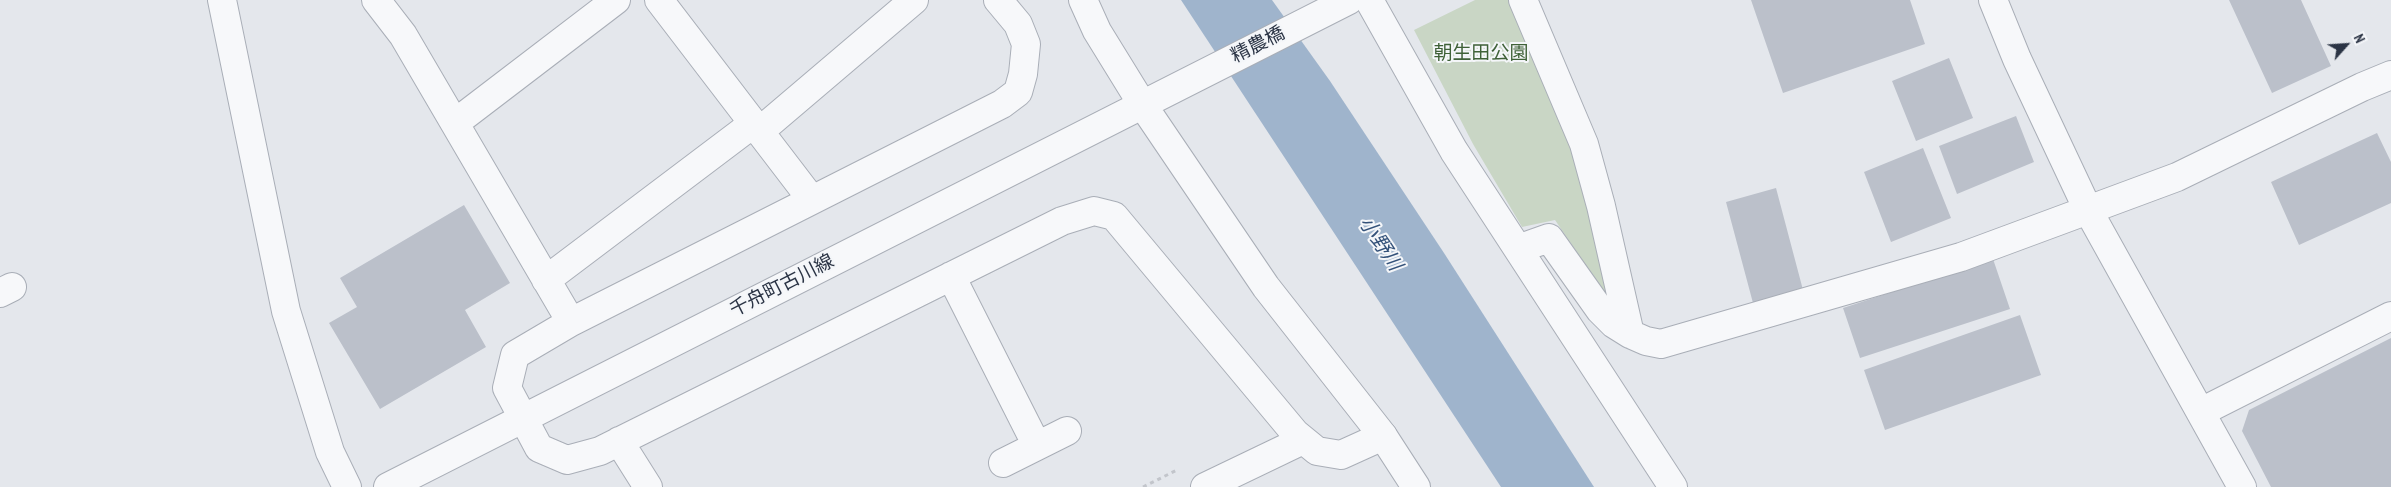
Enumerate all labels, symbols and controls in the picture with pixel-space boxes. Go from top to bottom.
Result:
north arrow [2321,20,2371,70]
street label: 精農橋 [1227,22,1289,68]
text: N [2350,31,2369,46]
park label: 朝生田公園 [1434,43,1528,65]
water label: 小野川 [1353,212,1407,276]
street label: 千舟町古川線 [726,250,838,322]

